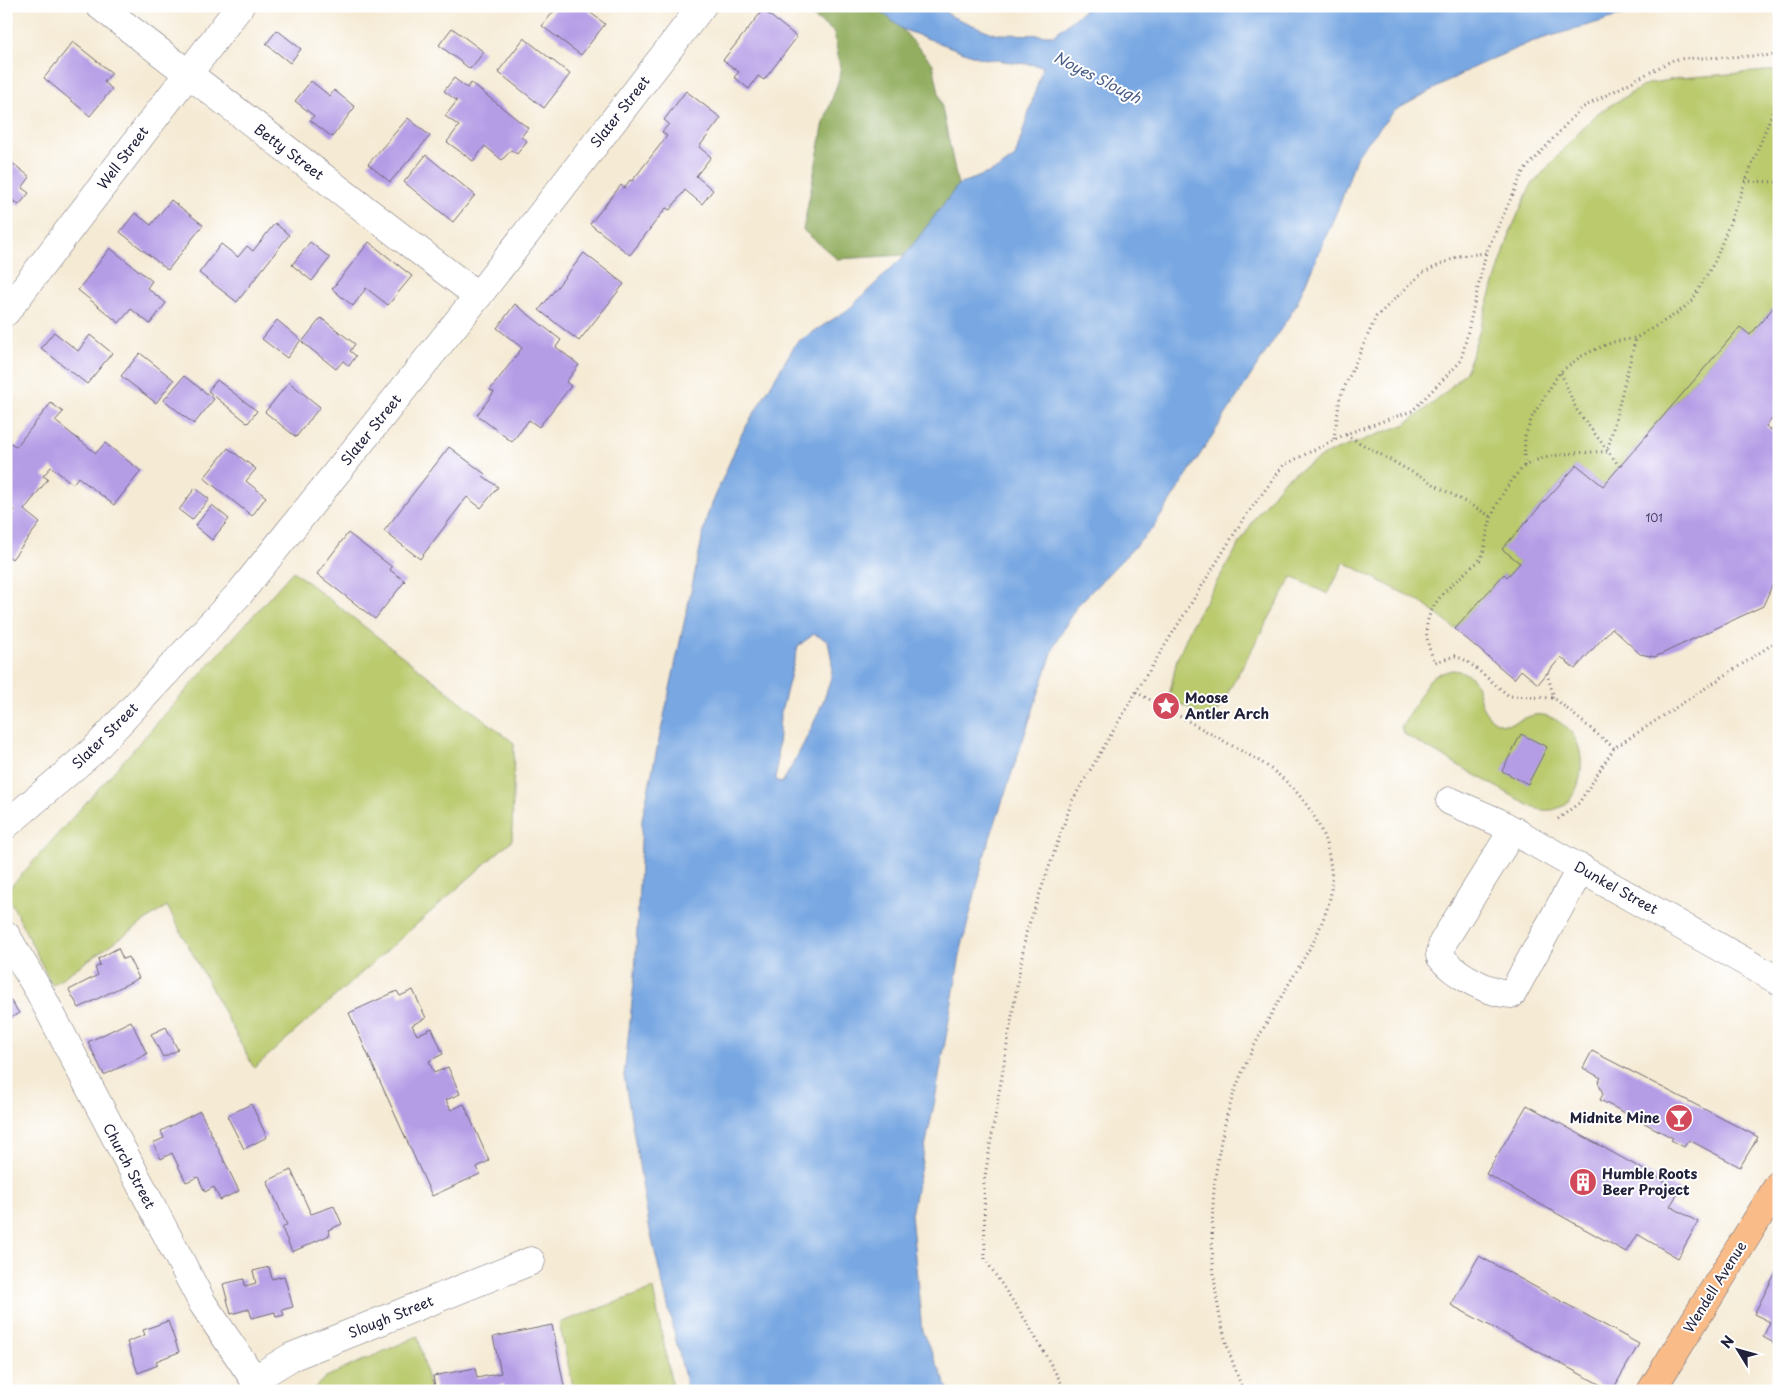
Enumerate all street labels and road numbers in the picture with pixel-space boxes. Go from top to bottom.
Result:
street label: Slater Street [585,71,655,152]
street label: Betty Street [250,118,329,185]
street label: Well Street [92,122,153,194]
street label: Slater Street [335,389,406,470]
street label: Slater Street [67,698,143,774]
street label: Dunkel Street [1571,856,1662,919]
street label: Church Street [98,1119,161,1213]
street label: Wendell Avenue [1678,1237,1751,1337]
street label: Slough Street [345,1290,437,1343]

